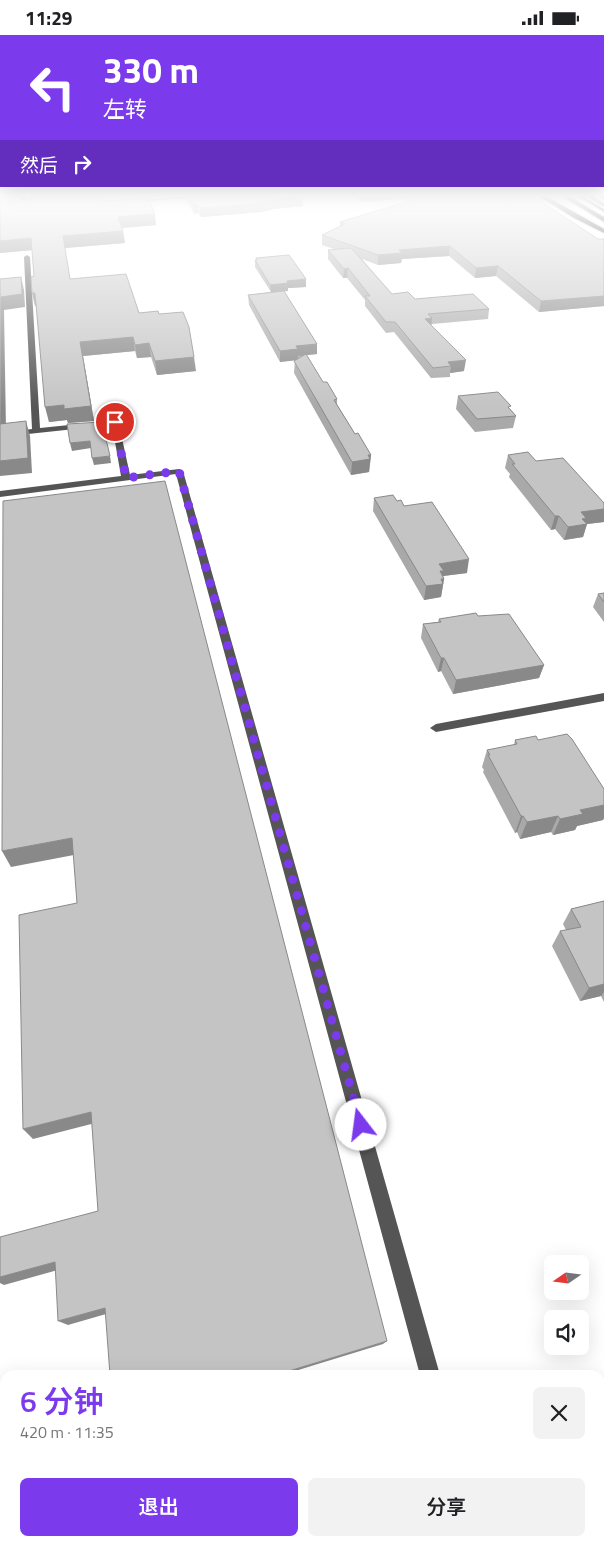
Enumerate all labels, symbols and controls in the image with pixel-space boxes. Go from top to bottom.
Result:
text: 11:29 [25,3,72,32]
text: 330 m [103,43,199,97]
icon: left [20,55,85,120]
text: 左转 [103,92,147,126]
text: 然后 [20,150,58,179]
icon: right [68,150,96,178]
pin [94,401,136,443]
icon: arrive [101,408,129,436]
position arrow [334,1098,386,1150]
north arrow [544,1255,589,1300]
map controls [544,1255,589,1355]
button: sound [544,1310,589,1355]
text: 6 分钟 [20,1378,103,1424]
button: close [533,1387,585,1439]
text: 420 m · 11:35 [20,1420,114,1444]
button: 退出 [20,1478,298,1536]
button: 分享 [308,1478,585,1536]

